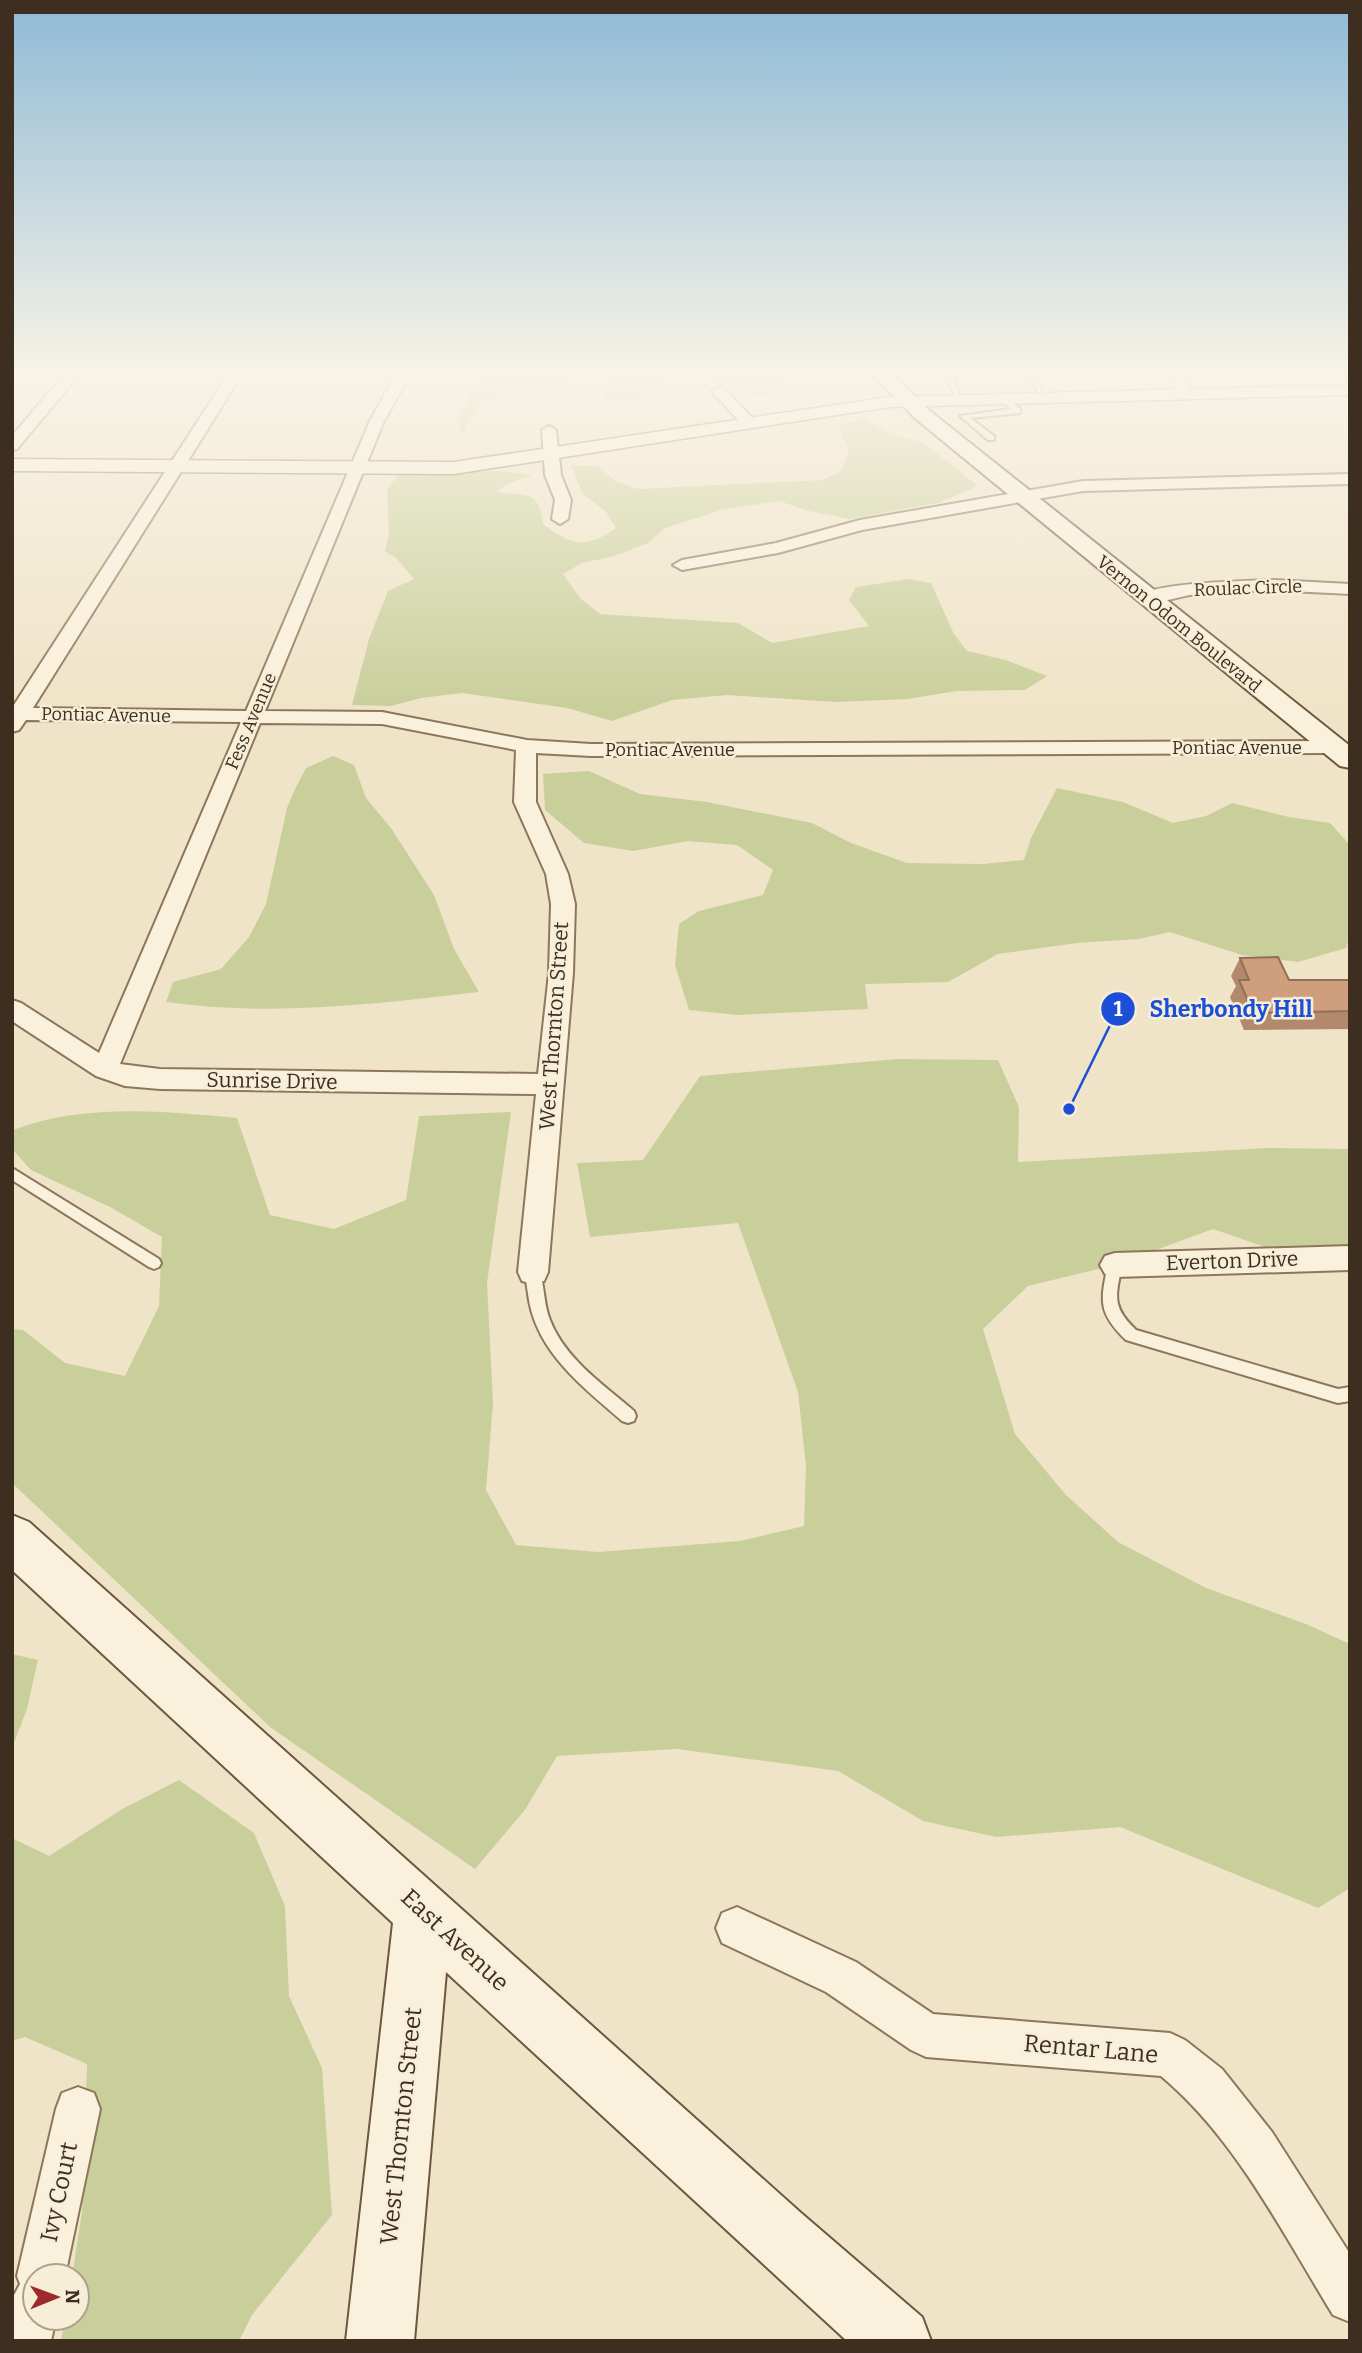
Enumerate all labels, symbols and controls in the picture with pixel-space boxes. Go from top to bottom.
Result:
street label: Vernon Odom Boulevard [1092,551,1266,697]
street label: Roulac Circle [1193,575,1303,601]
street label: Fess Avenue [221,669,281,773]
street label: Pontiac Avenue [41,703,171,727]
street label: Pontiac Avenue [1172,737,1302,759]
street label: Pontiac Avenue [605,739,735,761]
street label: West Thornton Street [534,920,574,1131]
callout: Sherbondy Hill [1100,987,1326,1031]
text: Sherbondy Hill [1149,995,1313,1023]
text: 1 [1113,996,1123,1022]
street label: Sunrise Drive [206,1067,338,1095]
street label: Everton Drive [1165,1246,1299,1276]
street label: East Avenue [395,1883,515,1997]
street label: West Thornton Street [375,2005,427,2246]
street label: Rentar Lane [1023,2029,1159,2069]
street label: Ivy Court [35,2139,83,2244]
north arrow [21,2262,91,2332]
text: N [61,2289,84,2305]

